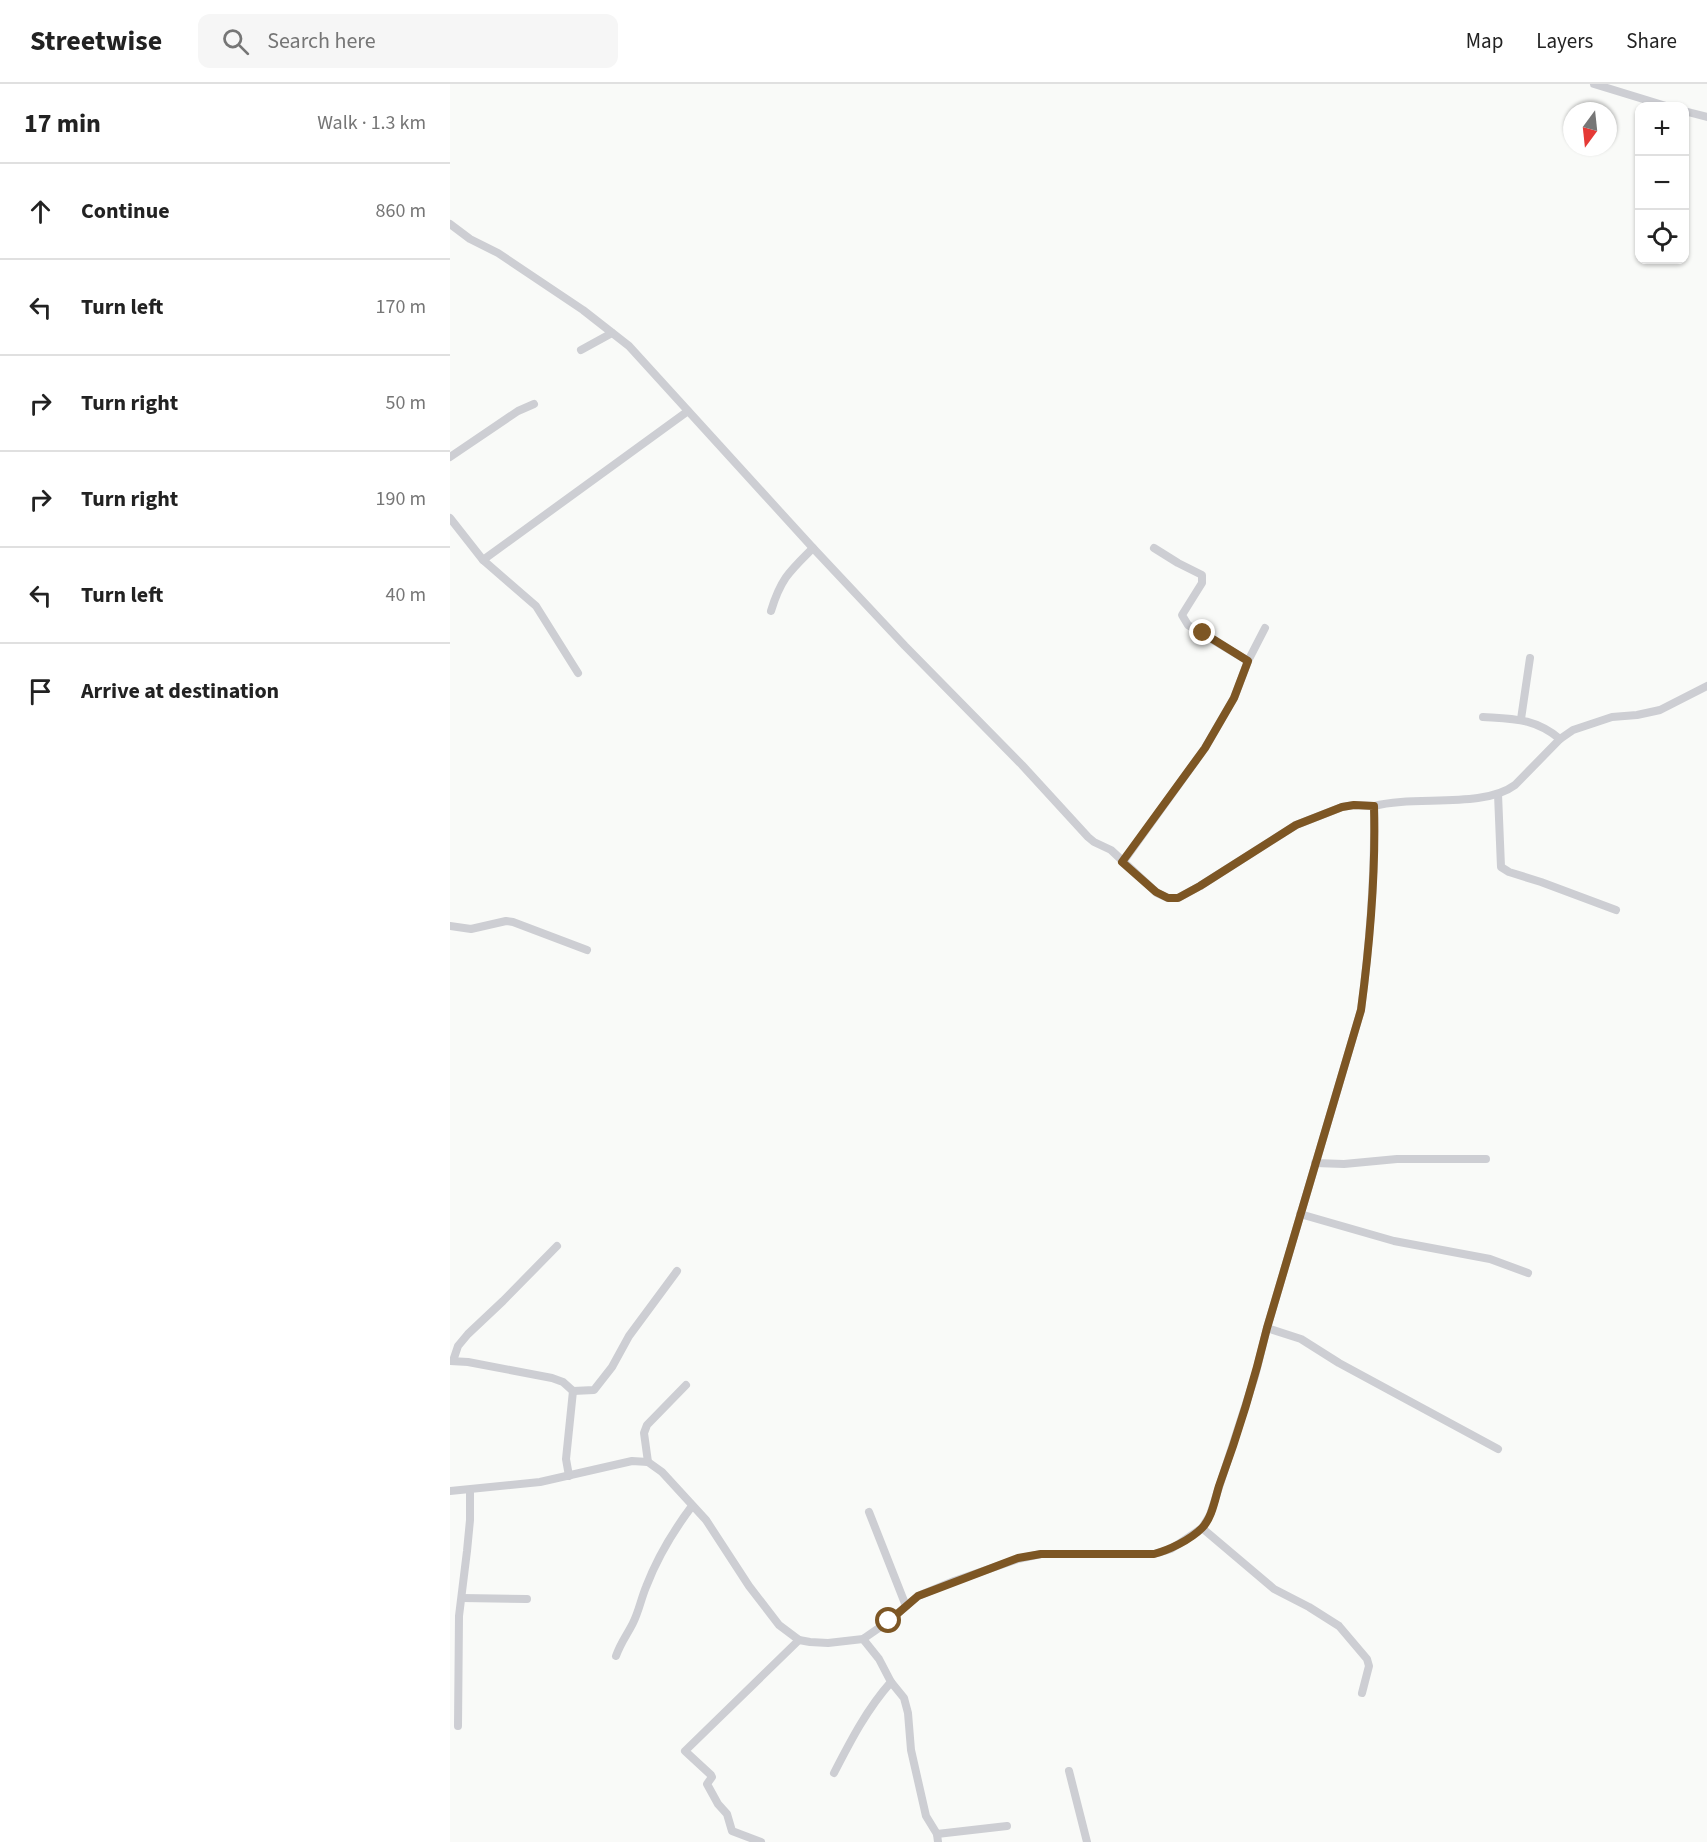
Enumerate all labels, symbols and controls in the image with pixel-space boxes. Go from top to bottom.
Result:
search box [198,14,618,68]
text: Streetwise [30,21,162,61]
icon: search [219,25,252,58]
text: Search here [267,25,376,57]
text: Map [1466,26,1503,56]
text: Layers [1536,26,1593,56]
text: Share [1626,26,1677,56]
north arrow [1563,102,1617,156]
map controls [1635,102,1689,264]
button: + [1635,102,1689,156]
text: 17 min [24,105,101,142]
text: Walk · 1.3 km [317,109,426,137]
button: − [1635,156,1689,210]
icon: ahead [24,195,57,228]
text: Continue [81,195,170,227]
text: 860 m [376,197,426,225]
button: locate [1635,210,1689,264]
icon: left [24,291,57,324]
text: Turn left [81,291,163,323]
text: 170 m [376,293,426,321]
icon: right [24,387,57,420]
text: Turn right [81,387,178,419]
text: 50 m [386,389,426,417]
icon: right [24,483,57,516]
text: Turn right [81,483,178,515]
text: 190 m [376,485,426,513]
icon: left [24,579,57,612]
text: Turn left [81,579,163,611]
text: 40 m [386,581,426,609]
route end [1189,619,1215,645]
icon: arrive [24,675,57,708]
text: Arrive at destination [81,675,279,707]
route start [875,1607,901,1633]

